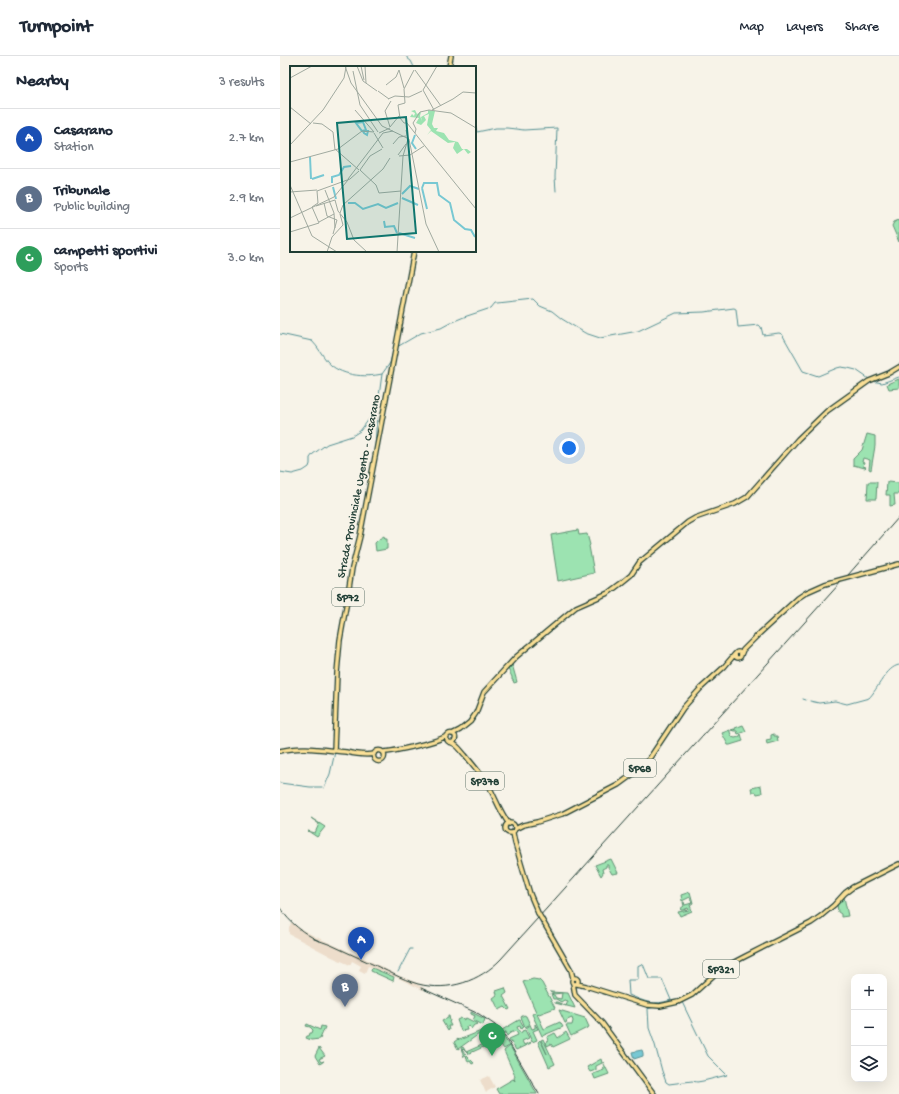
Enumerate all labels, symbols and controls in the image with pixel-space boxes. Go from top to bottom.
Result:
text: Turnpoint [20,16,92,39]
text: Map [740,19,764,36]
text: Layers [786,19,823,36]
text: Share [845,19,879,36]
inset map [290,66,476,252]
text: Nearby [16,72,69,92]
text: 3 results [219,75,264,90]
text: Casarano [54,122,113,140]
text: A [25,131,33,146]
text: 2.7 km [229,131,264,146]
text: Station [54,140,94,155]
text: Tribunale [54,182,110,200]
text: B [26,191,32,206]
text: 2.9 km [229,191,264,206]
text: Public building [54,200,130,215]
text: campetti sportivi [54,242,158,260]
text: C [25,251,33,266]
text: 3.0 km [228,251,264,266]
text: Sports [54,260,88,275]
street label: Strada Provinciale Ugento - Casarano [335,393,385,579]
your location [559,438,579,458]
road number: SP72 [332,588,364,606]
road number: SP68 [624,759,656,777]
road number: SP378 [466,772,504,790]
pin: A [348,927,374,960]
road number: SP321 [703,960,739,978]
pin: B [332,974,358,1007]
map controls [851,974,887,1082]
button: + [851,974,887,1010]
button: − [851,1010,887,1046]
pin: C [479,1023,505,1056]
button: layers [851,1046,887,1082]

